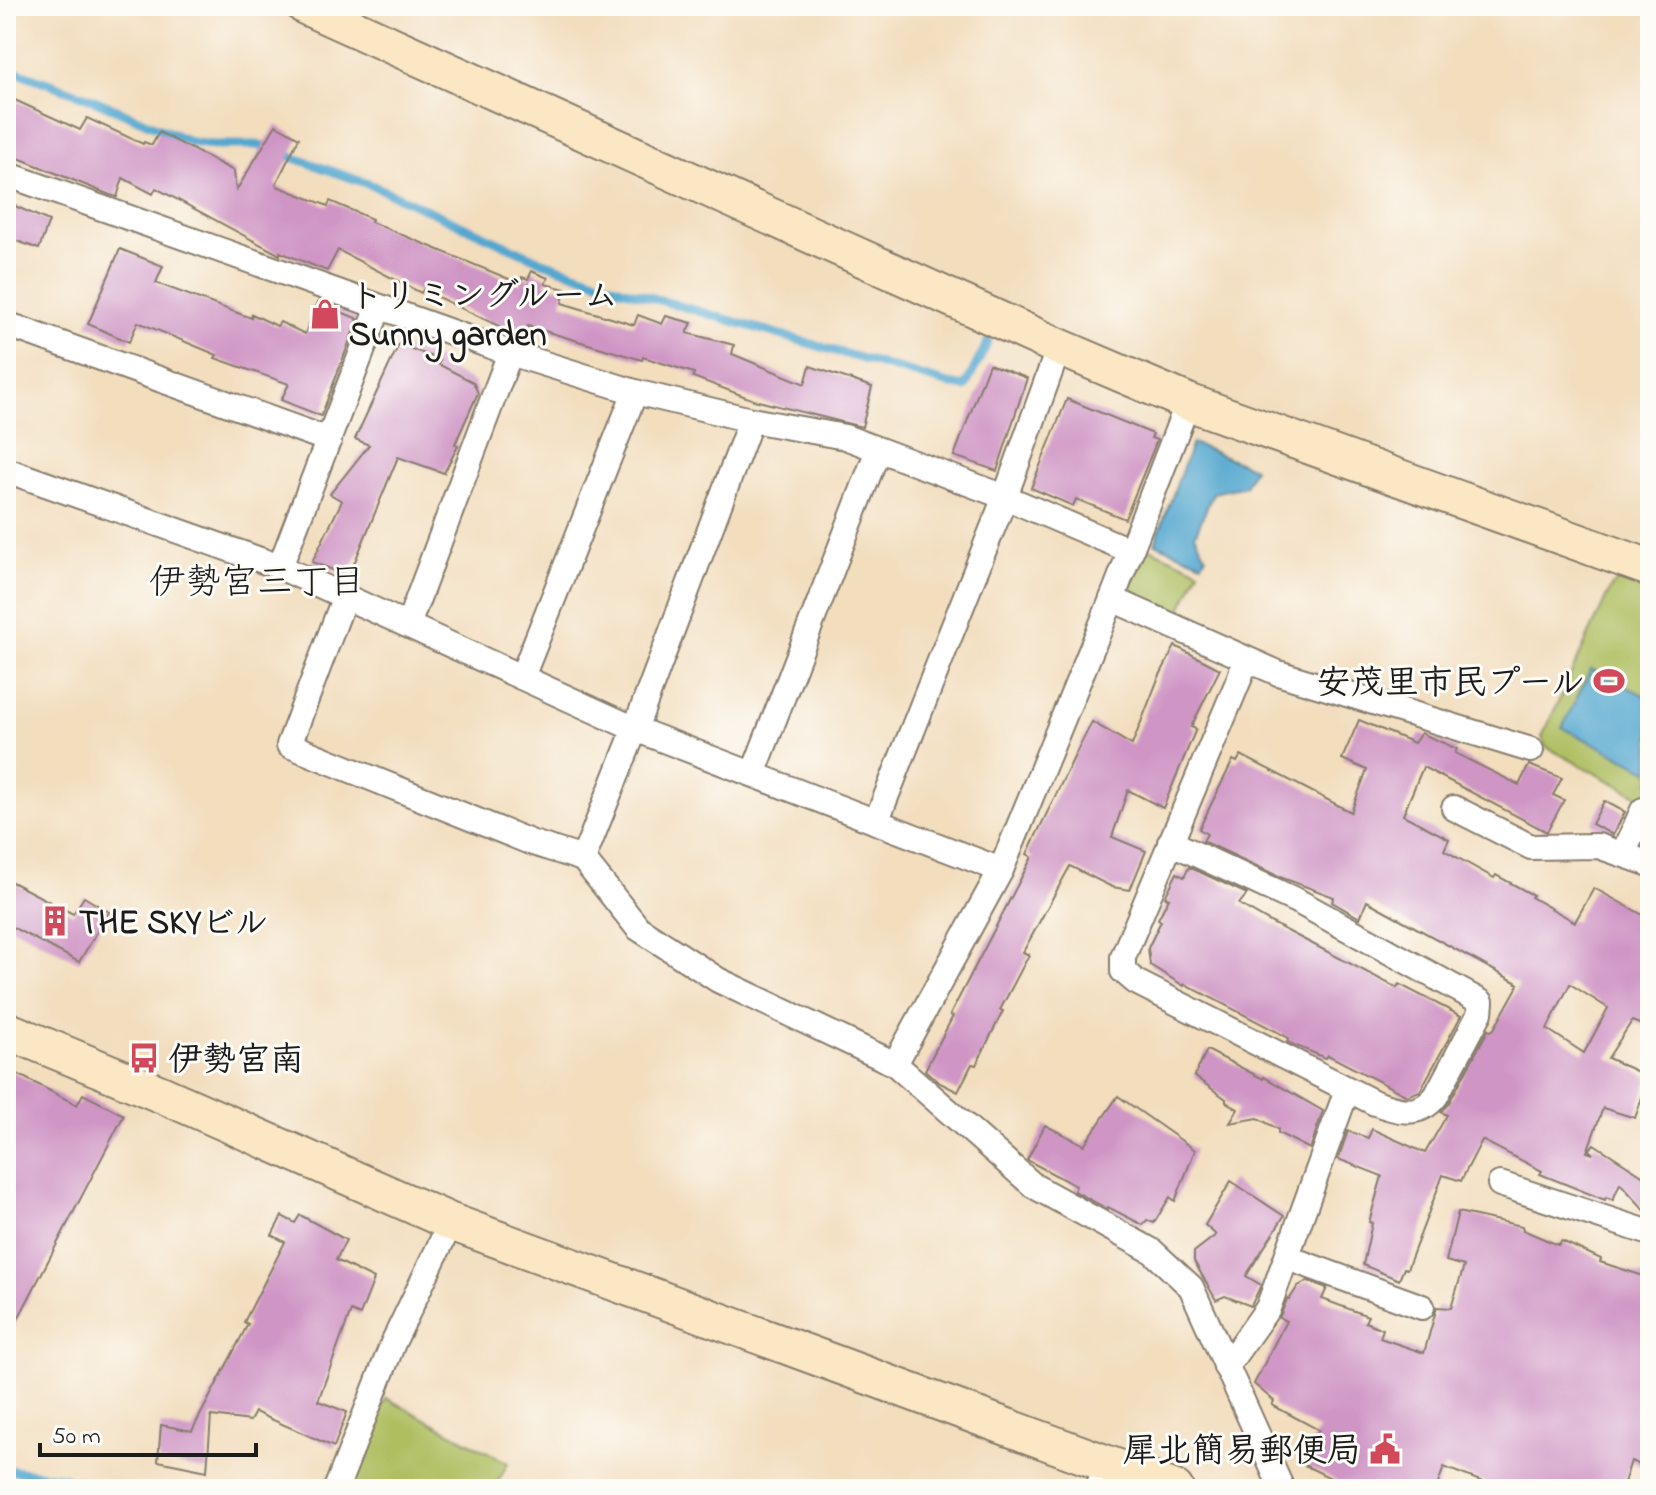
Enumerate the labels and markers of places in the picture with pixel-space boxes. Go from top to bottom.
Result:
place label: トリミングルーム Sunny garden [349,273,618,363]
shop icon: トリミングルーム Sunny garden [308,297,342,331]
place label: 安茂里市民プール [1316,660,1585,710]
sports icon: 安茂里市民プール [1592,664,1626,698]
place label: THE SKYビル [79,900,269,950]
building icon: THE SKYビル [38,904,72,938]
place label: 伊勢宮南 [168,1037,304,1087]
bus stop icon: 伊勢宮南 [127,1041,161,1075]
place label: 犀北簡易郵便局 [1123,1428,1361,1478]
public building icon: 犀北簡易郵便局 [1368,1432,1402,1466]

